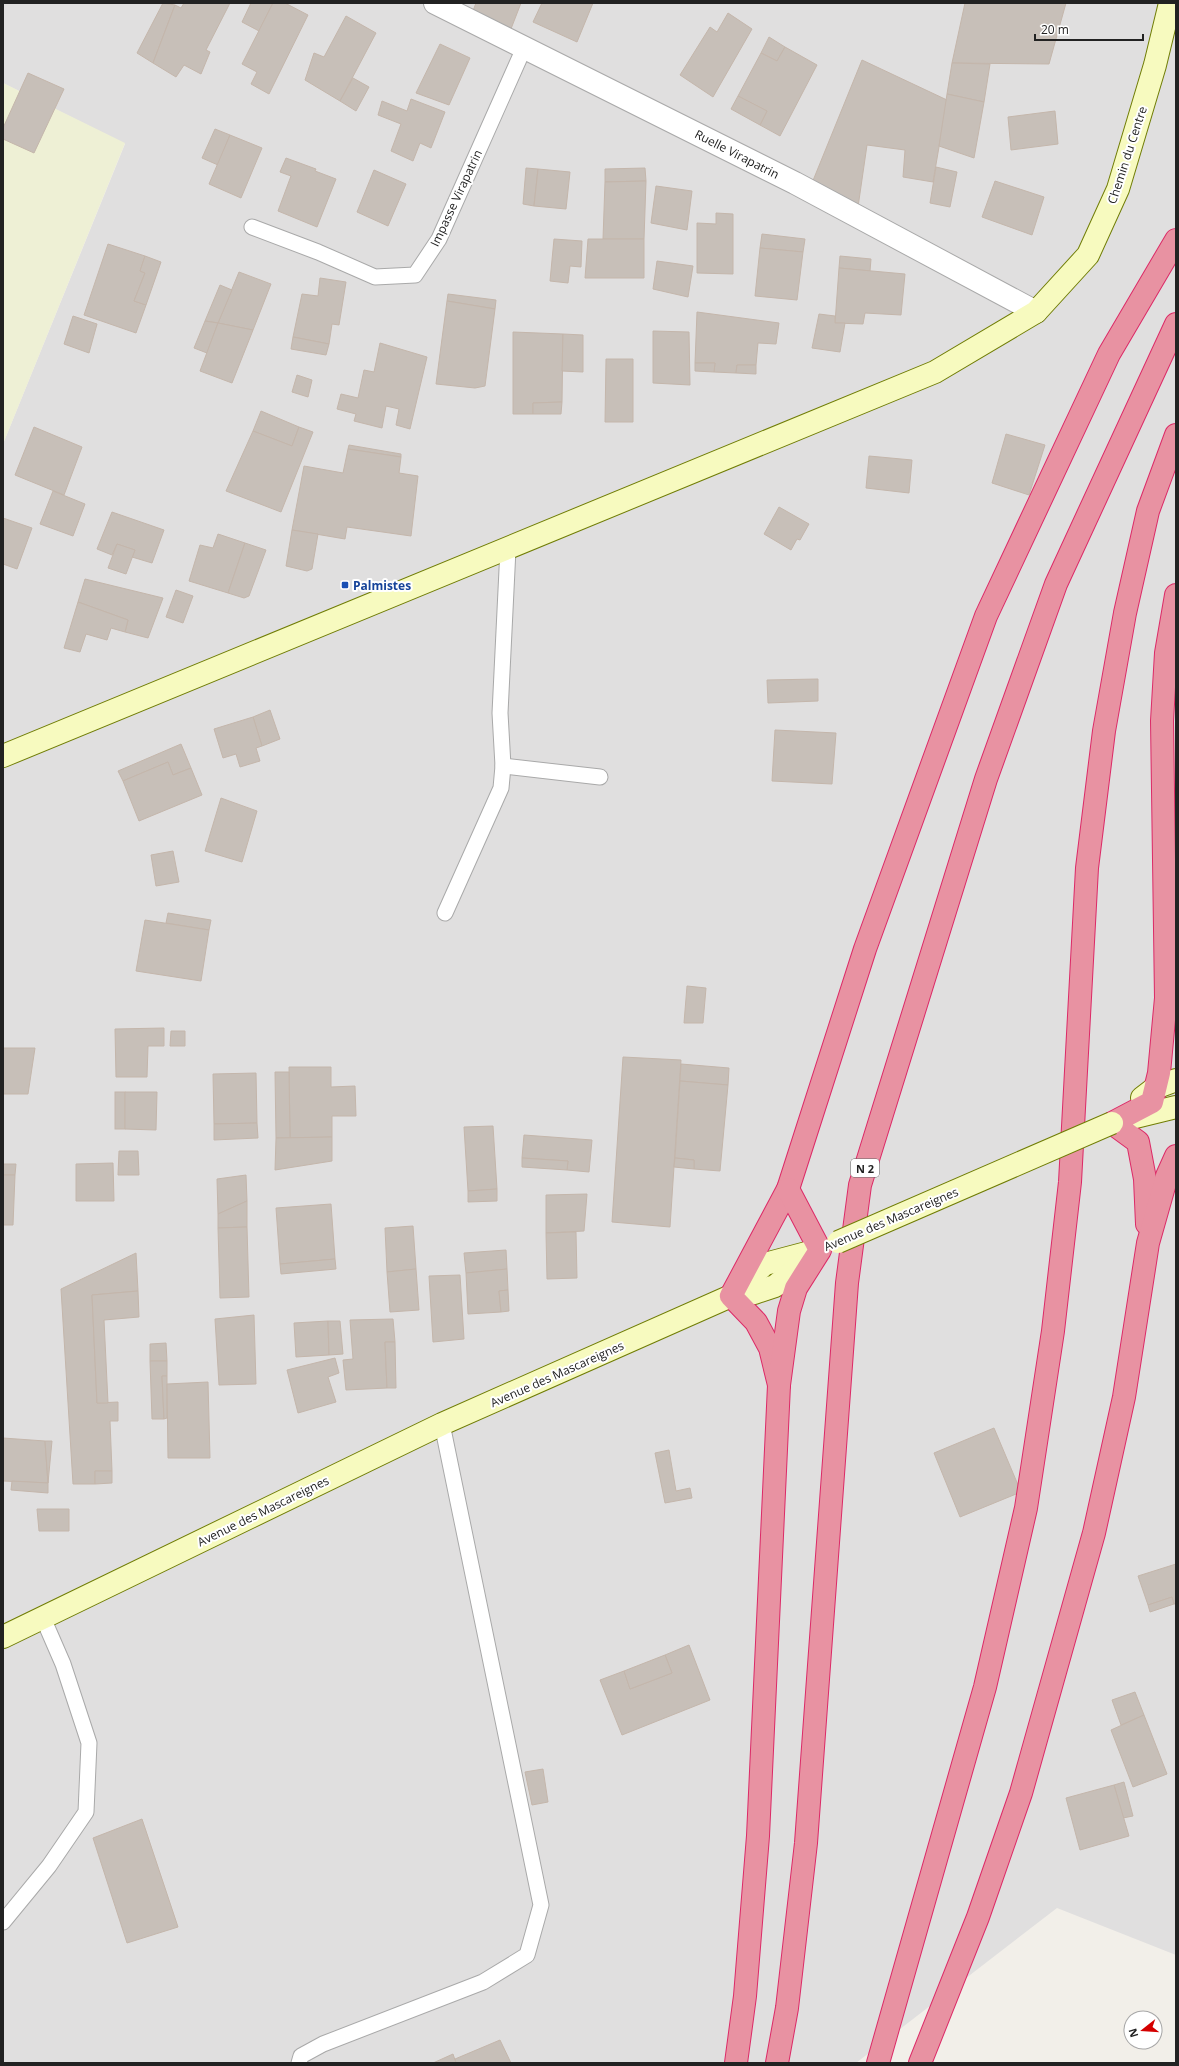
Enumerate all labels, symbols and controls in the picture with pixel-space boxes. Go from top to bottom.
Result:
scale bar [1035,16,1143,42]
text: 20 m [1041,21,1069,38]
street label: Chemin du Centre [1103,104,1151,206]
street label: Ruelle Virapatrin [692,125,782,183]
street label: Impasse Virapatrin [426,147,486,249]
place label: Palmistes [353,577,411,594]
marker: Palmistes [340,580,350,590]
road number: N 2 [851,1159,879,1177]
street label: Avenue des Mascareignes [821,1183,961,1255]
street label: Avenue des Mascareignes [488,1337,627,1411]
street label: Avenue des Mascareignes [194,1472,332,1550]
north arrow [1123,2010,1163,2050]
text: N [1124,2027,1141,2040]

